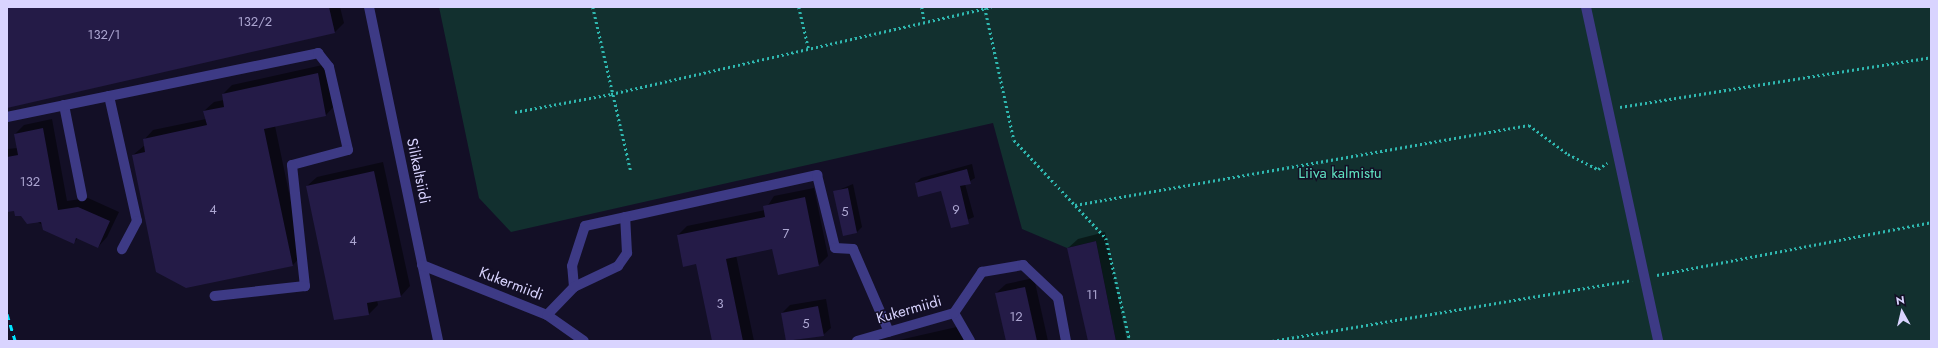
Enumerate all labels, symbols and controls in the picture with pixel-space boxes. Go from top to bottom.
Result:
house number: 132/2 [238,14,272,30]
house number: 132/1 [88,27,120,43]
street label: Silikaltsiidi [402,137,434,205]
park label: Liiva kalmistu [1298,165,1382,183]
house number: 132 [20,174,40,190]
house number: 4 [209,202,217,218]
house number: 9 [952,202,960,218]
house number: 5 [841,204,849,220]
house number: 7 [783,226,789,242]
house number: 4 [349,233,357,249]
street label: Kukermiidi [476,264,546,304]
house number: 11 [1086,287,1098,303]
street label: Kukermiidi [874,292,944,328]
north arrow [1882,292,1922,332]
text: N [1895,292,1906,309]
house number: 3 [716,296,724,312]
house number: 12 [1009,309,1023,325]
house number: 5 [802,316,810,332]

